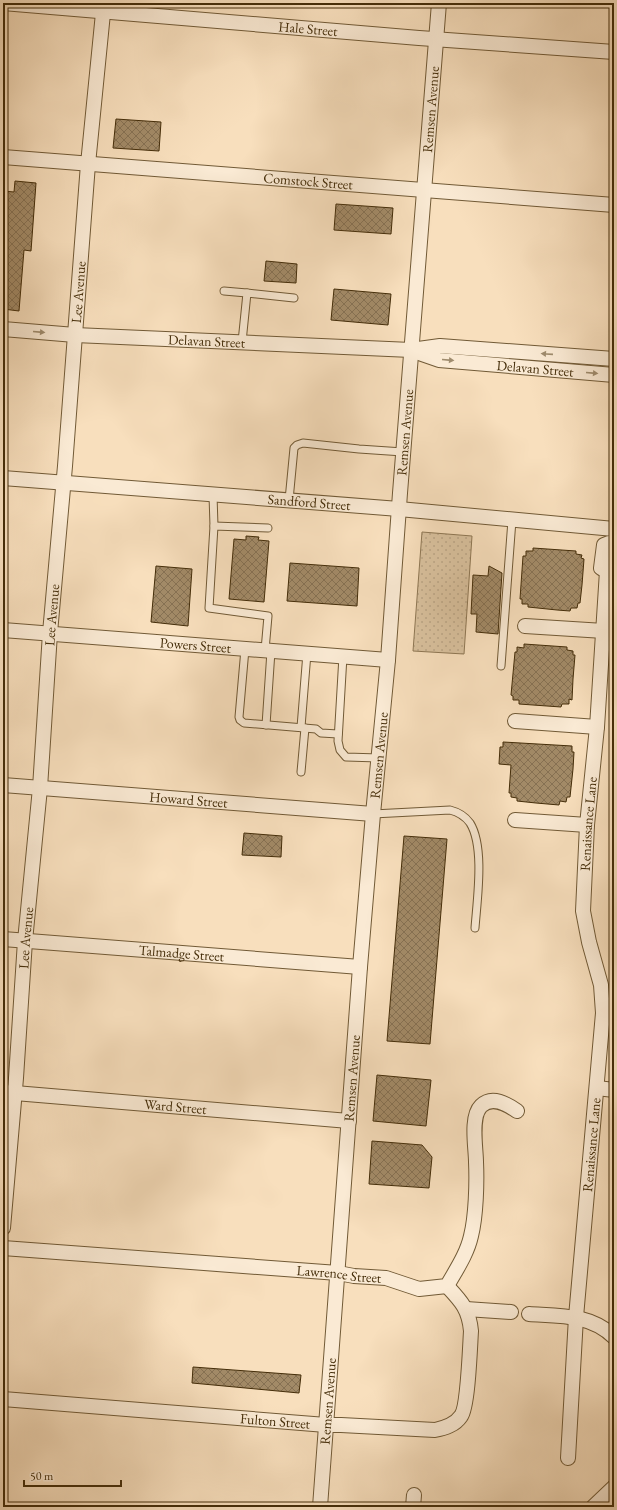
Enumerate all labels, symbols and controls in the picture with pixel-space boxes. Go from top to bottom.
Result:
street label: Hale Street [278,17,339,40]
street label: Remsen Avenue [418,65,443,153]
street label: Comstock Street [263,168,354,193]
street label: Lee Avenue [67,260,90,324]
one-way arrow [33,328,45,335]
street label: Delavan Street [168,330,246,352]
one-way arrow [541,351,553,357]
street label: Delavan Street [496,356,575,381]
one-way arrow [442,357,454,364]
one-way arrow [586,369,598,376]
street label: Remsen Avenue [392,388,417,476]
street label: Sandford Street [267,490,352,514]
street label: Lee Avenue [40,583,63,646]
street label: Powers Street [159,633,232,657]
street label: Remsen Avenue [366,711,392,799]
street label: Renaissance Lane [576,775,601,871]
street label: Howard Street [149,787,229,812]
street label: Lee Avenue [14,906,37,969]
street label: Talmadge Street [138,941,225,965]
street label: Remsen Avenue [340,1034,364,1122]
street label: Ward Street [144,1095,208,1118]
street label: Renaissance Lane [578,1097,604,1193]
street label: Lawrence Street [296,1261,382,1287]
street label: Remsen Avenue [316,1357,340,1445]
street label: Fulton Street [239,1409,311,1433]
scale bar [24,1462,121,1488]
text: 50 m [30,1468,54,1484]

